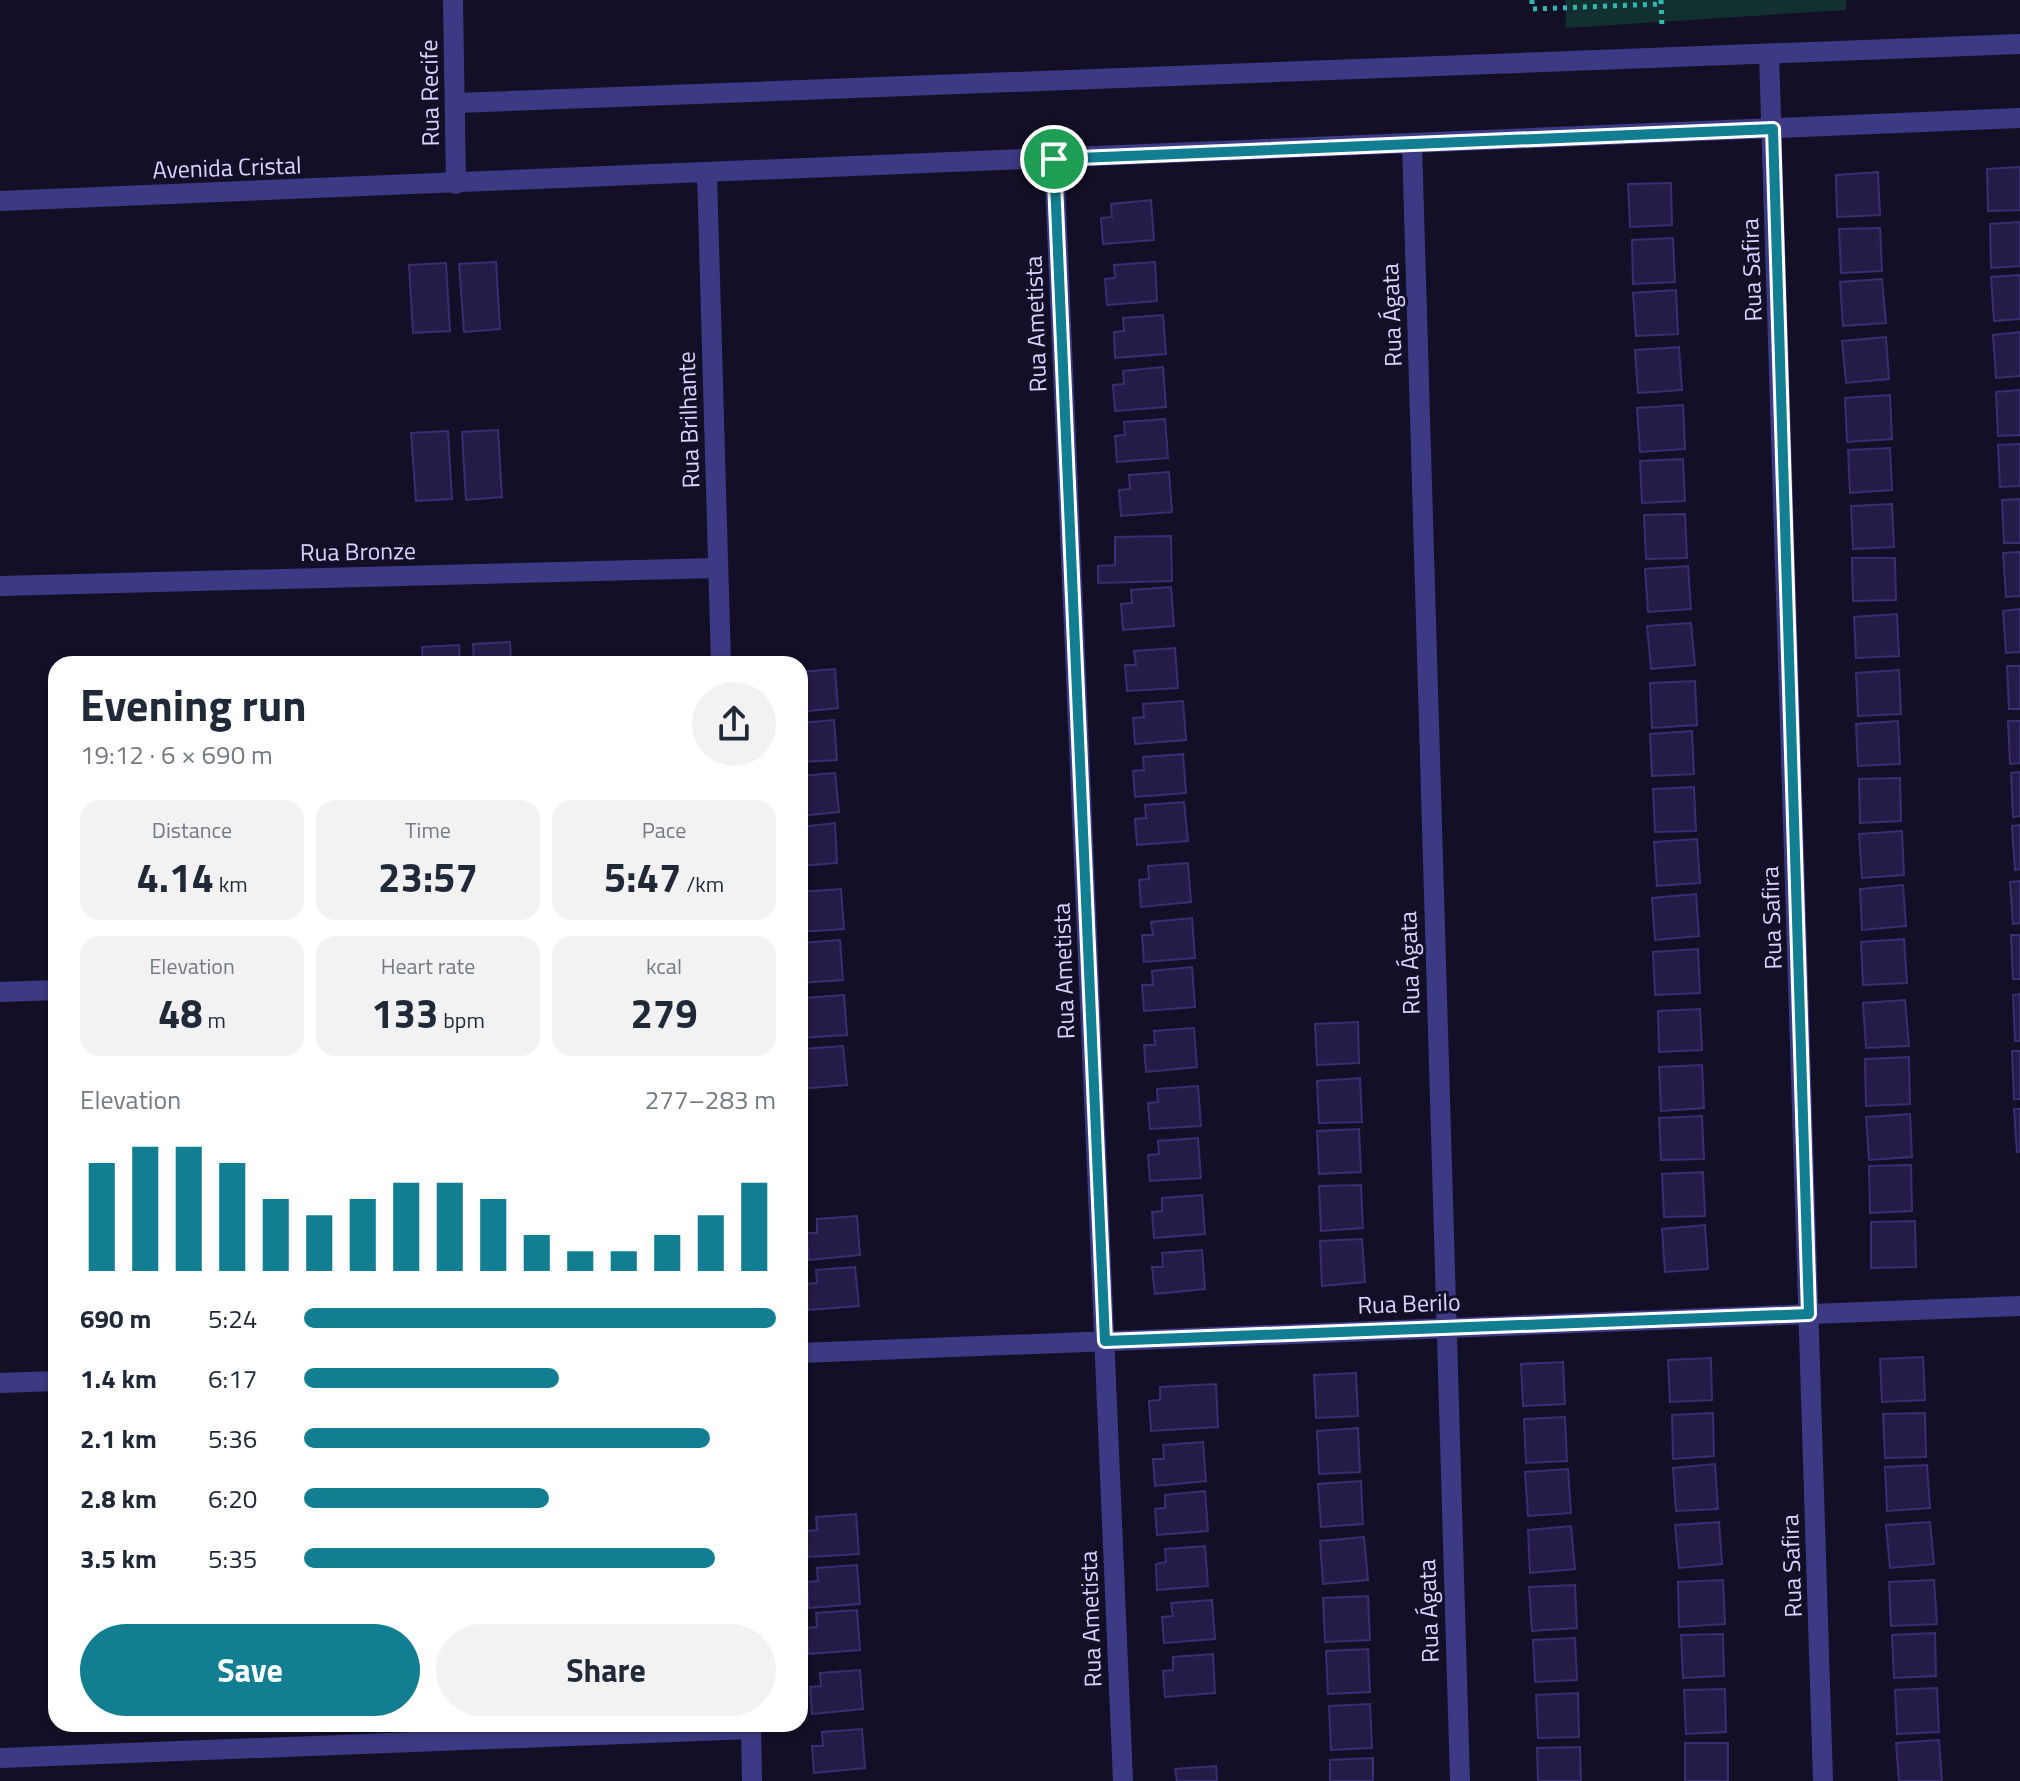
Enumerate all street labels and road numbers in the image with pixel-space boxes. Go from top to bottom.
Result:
street label: Rua Recife [410,39,448,147]
street label: Avenida Cristal [152,146,302,188]
street label: Rua Safira [1731,218,1771,322]
street label: Rua Ametista [1015,255,1055,393]
street label: Rua Ágata [1371,263,1411,367]
street label: Rua Brilhante [668,351,708,489]
street label: Rua Bronze [300,532,416,570]
street label: Rua Safira [1751,866,1791,970]
street label: Rua Ametista [1043,902,1083,1040]
street label: Rua Ágata [1389,911,1429,1015]
street label: Rua Berilo [1357,1283,1461,1323]
street label: Rua Safira [1771,1514,1811,1618]
street label: Rua Ametista [1070,1550,1110,1688]
street label: Rua Ágata [1408,1559,1448,1663]

